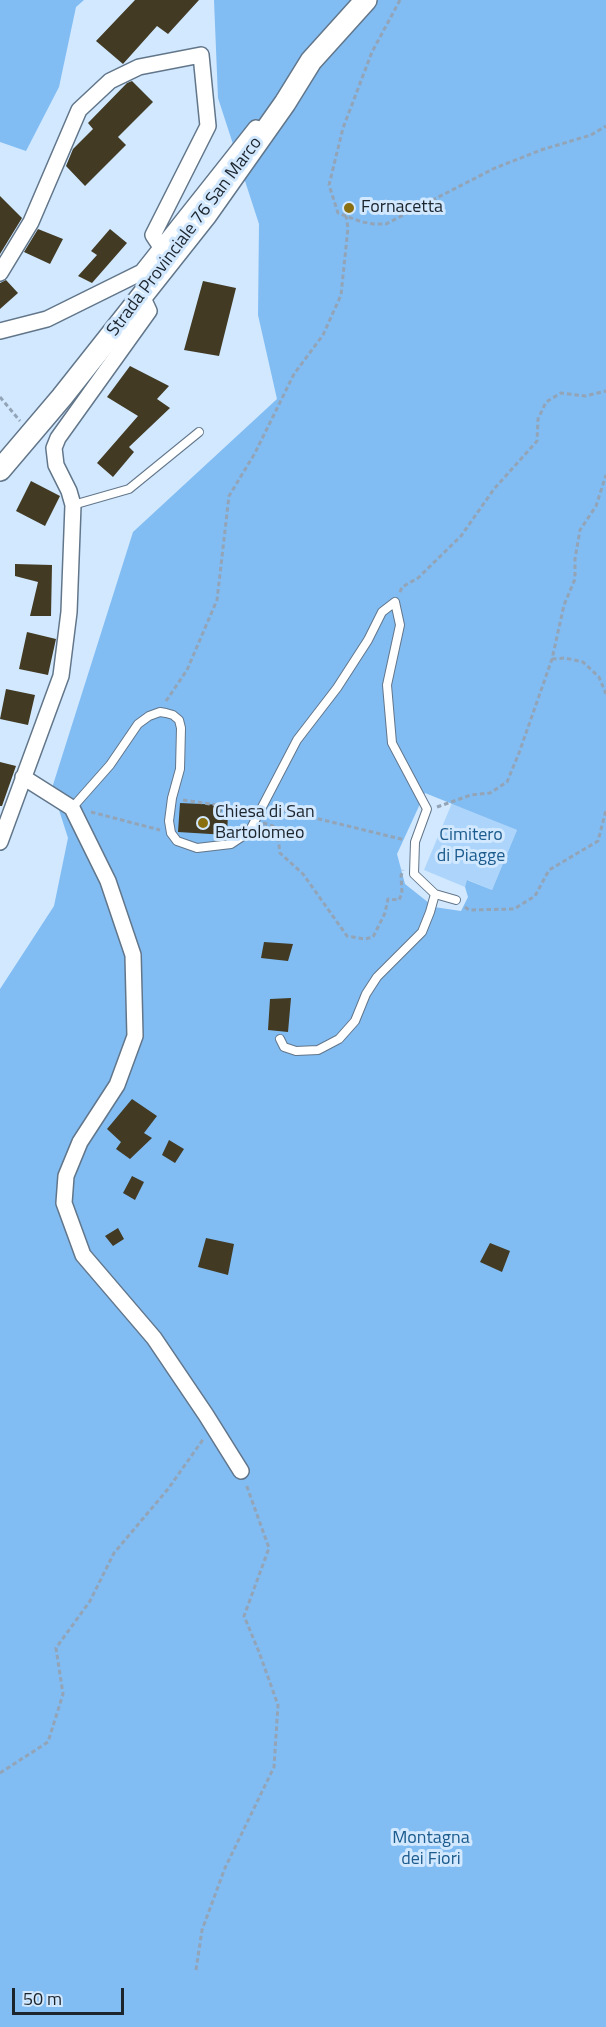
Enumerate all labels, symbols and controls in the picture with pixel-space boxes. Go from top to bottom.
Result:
street label: Strada Provinciale 76 San Marco [103,133,267,341]
place label: Fornacetta [361,197,443,219]
marker: Fornacetta [342,201,356,215]
place label: Chiesa di San Bartolomeo [215,802,315,844]
marker: Chiesa di San Bartolomeo [196,816,210,830]
park label: Cimitero di Piagge [437,825,505,868]
park label: Montagna dei Fiori [392,1828,470,1870]
scale bar [15,1976,128,2014]
text: 50 m [23,1985,62,2012]

